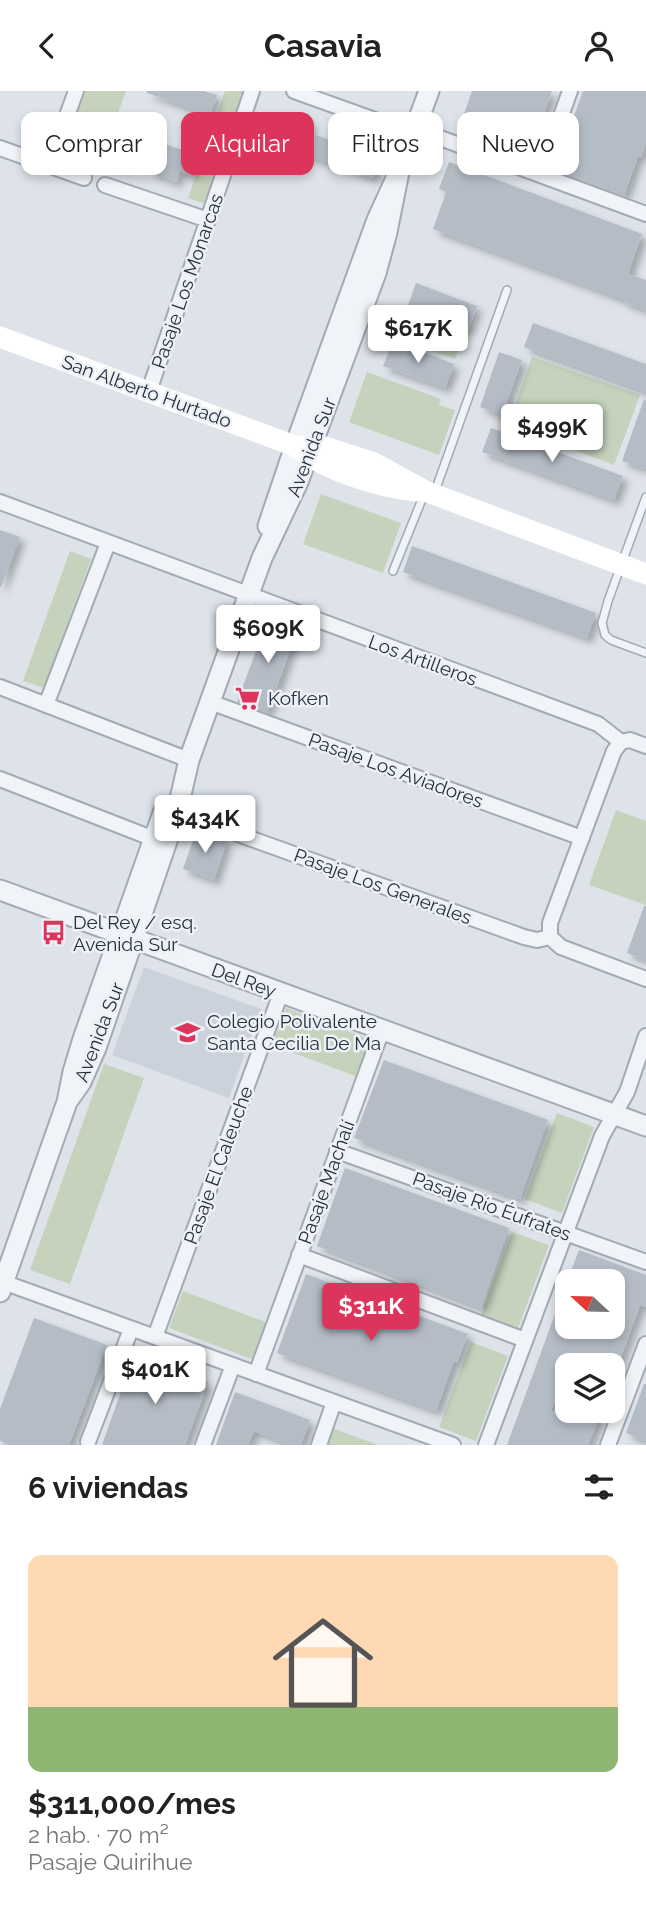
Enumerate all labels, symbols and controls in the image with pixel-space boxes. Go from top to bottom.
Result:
icon: back [28,27,66,65]
text: Casavia [264,27,382,64]
icon: person [580,27,618,65]
chip: Comprar [21,112,167,175]
chip: Alquilar [181,112,314,175]
chip: Filtros [328,112,443,175]
chip: Nuevo [457,112,579,175]
street label: Pasaje Los Monarcas [147,191,227,371]
pin: $617K [369,306,467,365]
text: $617K [384,314,452,341]
street label: San Alberto Hurtado [59,350,235,432]
street label: Avenida Sur [282,394,340,500]
pin: $499K [503,405,601,464]
text: $499K [517,413,587,440]
pin: $609K [219,605,317,665]
text: $609K [232,614,304,641]
street label: Los Artilleros [366,630,480,690]
supermarket icon: Kofken [234,684,262,712]
place label: Kofken [268,687,329,709]
street label: Pasaje Los Aviadores [306,728,486,812]
pin: $434K [156,795,254,855]
text: $434K [170,804,240,831]
street label: Pasaje Los Generales [291,844,475,928]
place label: Del Rey / esq. Avenida Sur [73,911,197,955]
bus stop icon: Del Rey / esq. Avenida Sur [39,919,67,947]
street label: Del Rey [209,958,279,1002]
street label: Avenida Sur [70,979,128,1085]
place label: Colegio Polivalente Santa Cecilia De Ma [207,1010,381,1054]
school or university icon: Colegio Polivalente Santa Cecilia De Ma [173,1018,201,1046]
street label: Pasaje El Caleuche [179,1083,257,1247]
street label: Pasaje Machalí [293,1116,359,1247]
street label: Pasaje Río Éufrates [410,1167,574,1245]
north arrow [555,1269,625,1339]
map controls [555,1269,625,1423]
pin: $311K [322,1283,420,1343]
text: $311K [338,1292,404,1319]
pin: $401K [106,1347,204,1406]
button: layers [555,1353,625,1423]
text: $401K [121,1355,189,1382]
icon: filters [580,1468,618,1506]
text: 6 viviendas [28,1470,188,1505]
icon: home [260,1600,386,1726]
text: $311,000/mes [28,1786,236,1821]
text: 2 hab. · 70 m² [28,1821,169,1848]
text: Pasaje Quirihue [28,1848,192,1875]

